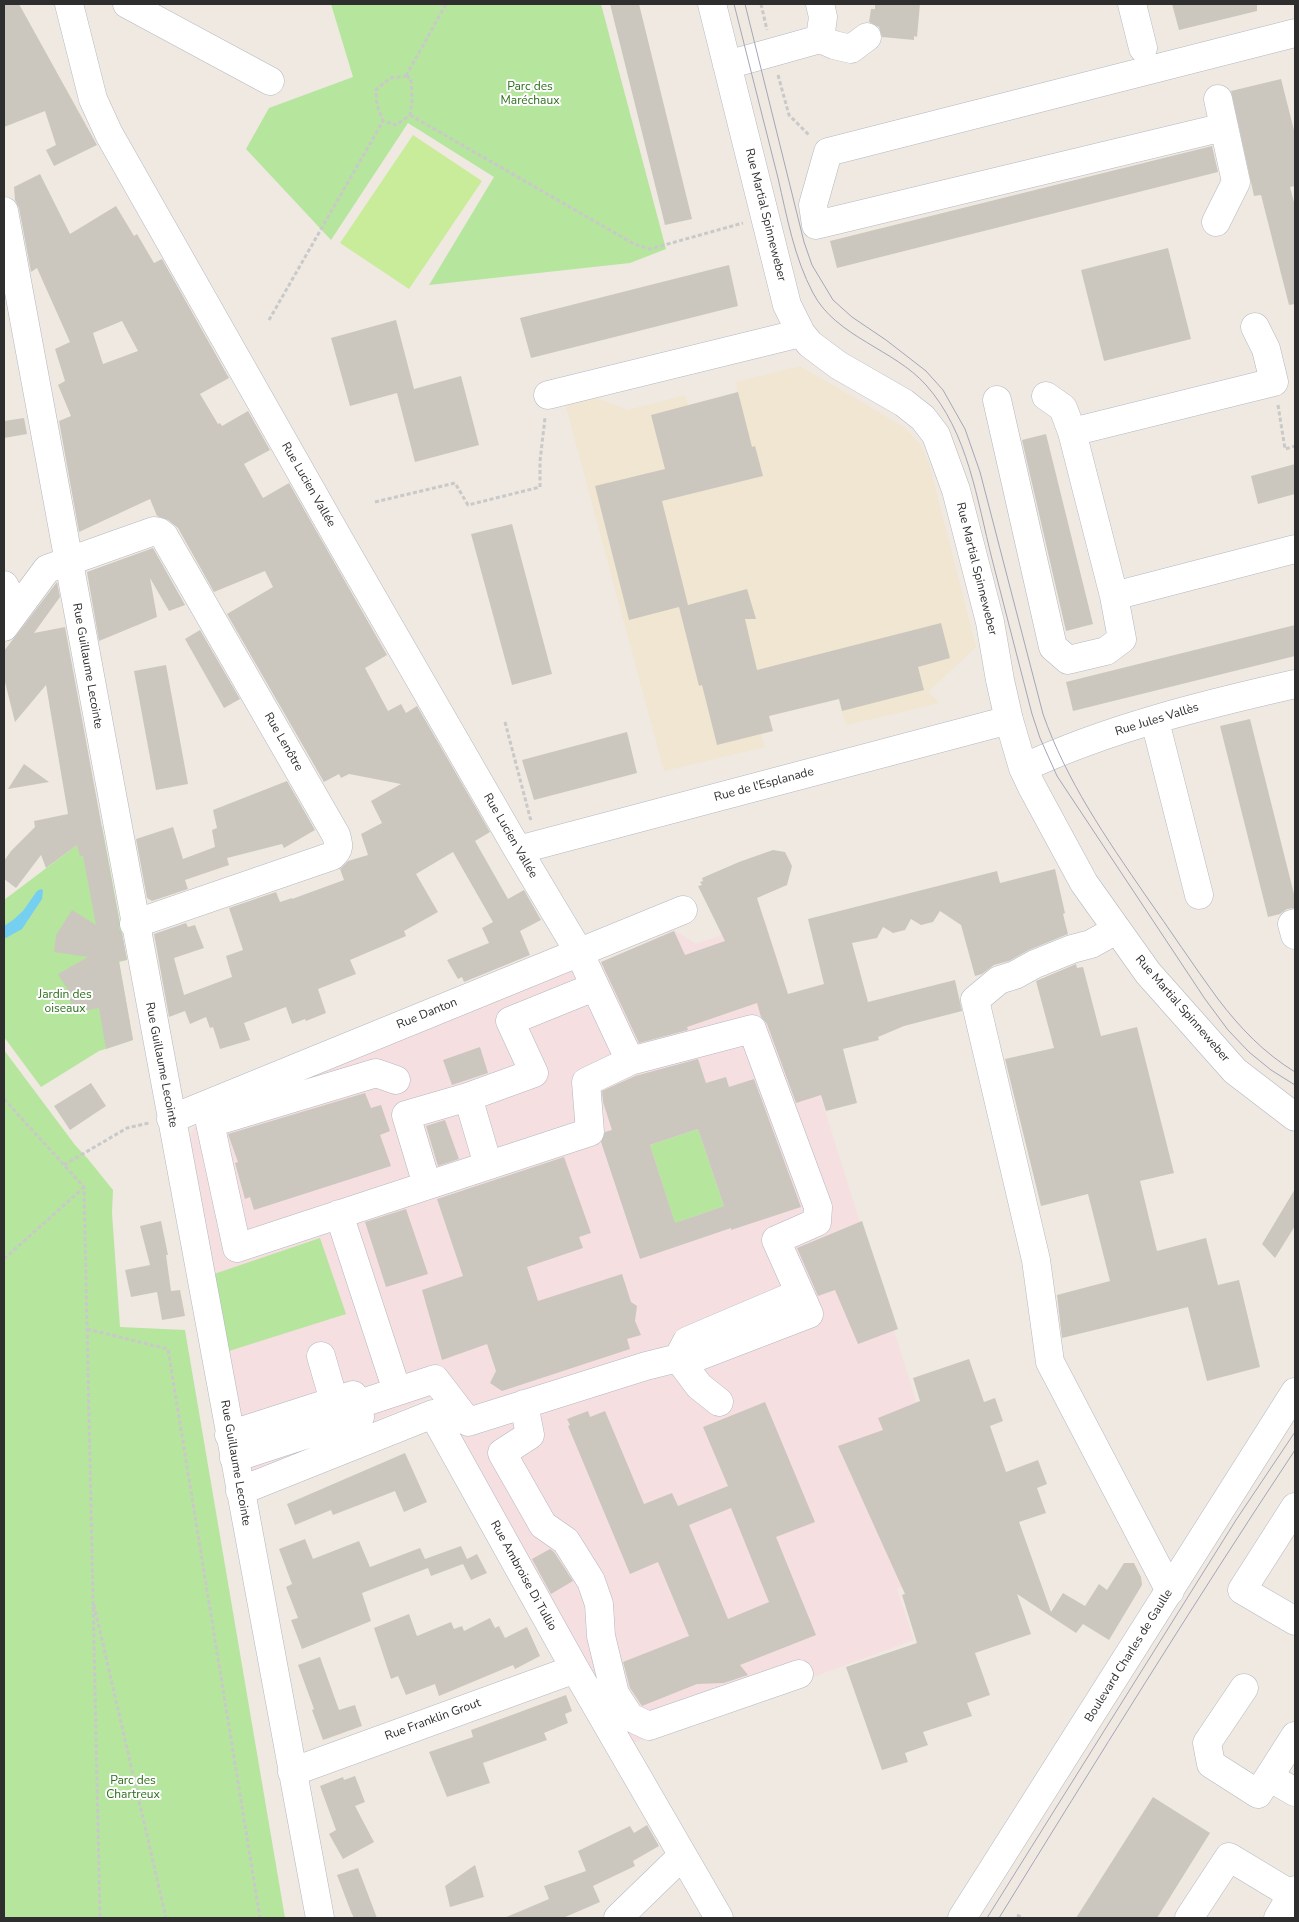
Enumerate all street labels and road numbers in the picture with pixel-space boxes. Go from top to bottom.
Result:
street label: Rue Martial Spinneweber [741,147,789,283]
street label: Rue Lucien Vallée [278,440,338,530]
street label: Rue Martial Spinneweber [952,501,1000,637]
street label: Rue Guillaume Lecointe [69,602,105,730]
street label: Rue Jules Vallès [1113,700,1201,740]
street label: Rue Lenôtre [260,710,306,774]
street label: Rue de l'Esplanade [713,765,815,805]
street label: Rue Lucien Vallée [480,791,540,881]
street label: Rue Martial Spinneweber [1132,953,1232,1065]
street label: Rue Danton [395,995,459,1033]
street label: Rue Guillaume Lecointe [142,1001,180,1129]
street label: Rue Guillaume Lecointe [217,1399,253,1527]
street label: Rue Ambroise Di Tullio [487,1518,559,1634]
street label: Boulevard Charles de Gaulle [1082,1587,1176,1725]
street label: Rue Franklin Grout [383,1696,483,1744]

